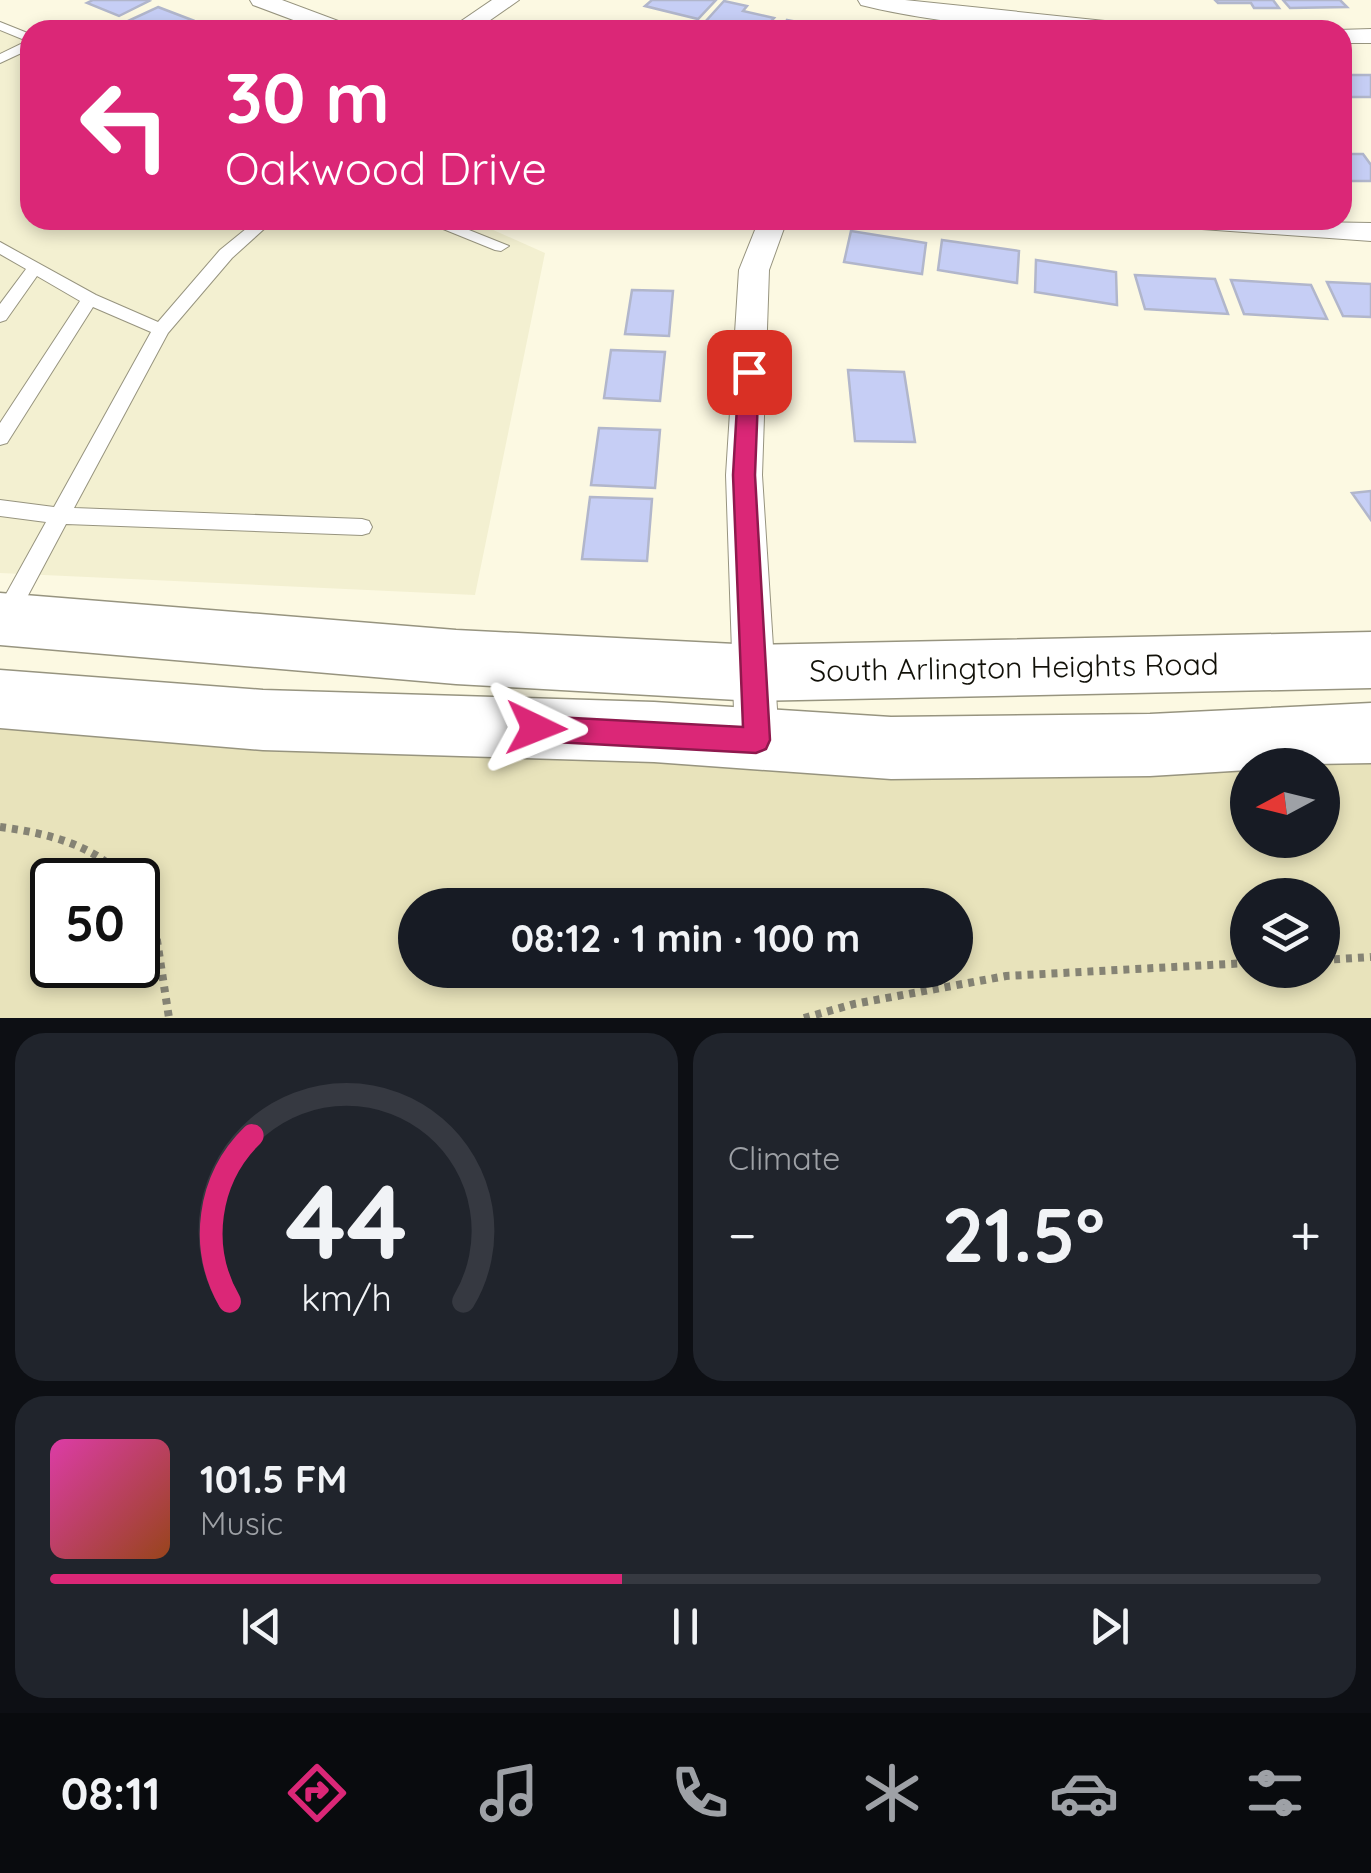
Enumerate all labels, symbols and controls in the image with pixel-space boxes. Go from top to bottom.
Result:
text: 30 m [225,53,390,141]
icon: left [60,60,190,190]
text: Oakwood Drive [225,140,547,196]
pin [707,330,792,415]
icon: arrive [722,345,777,400]
street label: South Arlington Heights Road [809,644,1219,690]
position arrow [484,676,588,780]
north arrow [1230,748,1340,858]
map controls [1230,748,1340,988]
speed limit sign: 50 [30,858,160,988]
button: layers [1230,878,1340,988]
text: 08:12 · 1 min · 100 m [511,914,860,962]
text: Climate [728,1138,840,1178]
text: 44 [285,1155,408,1285]
text: 21.5° [942,1187,1105,1281]
text: − [728,1200,757,1269]
text: + [1290,1200,1321,1269]
text: km/h [301,1275,392,1320]
text: 101.5 FM [200,1455,347,1503]
text: Music [200,1503,283,1543]
icon: previous [234,1599,289,1654]
icon: pause [658,1599,713,1654]
icon: next [1082,1599,1137,1654]
icon: directions [282,1758,352,1828]
icon: music [474,1758,544,1828]
icon: phone [665,1758,735,1828]
icon: climate [857,1758,927,1828]
icon: car [1049,1758,1119,1828]
icon: filters [1240,1758,1310,1828]
text: 08:11 [61,1765,160,1821]

